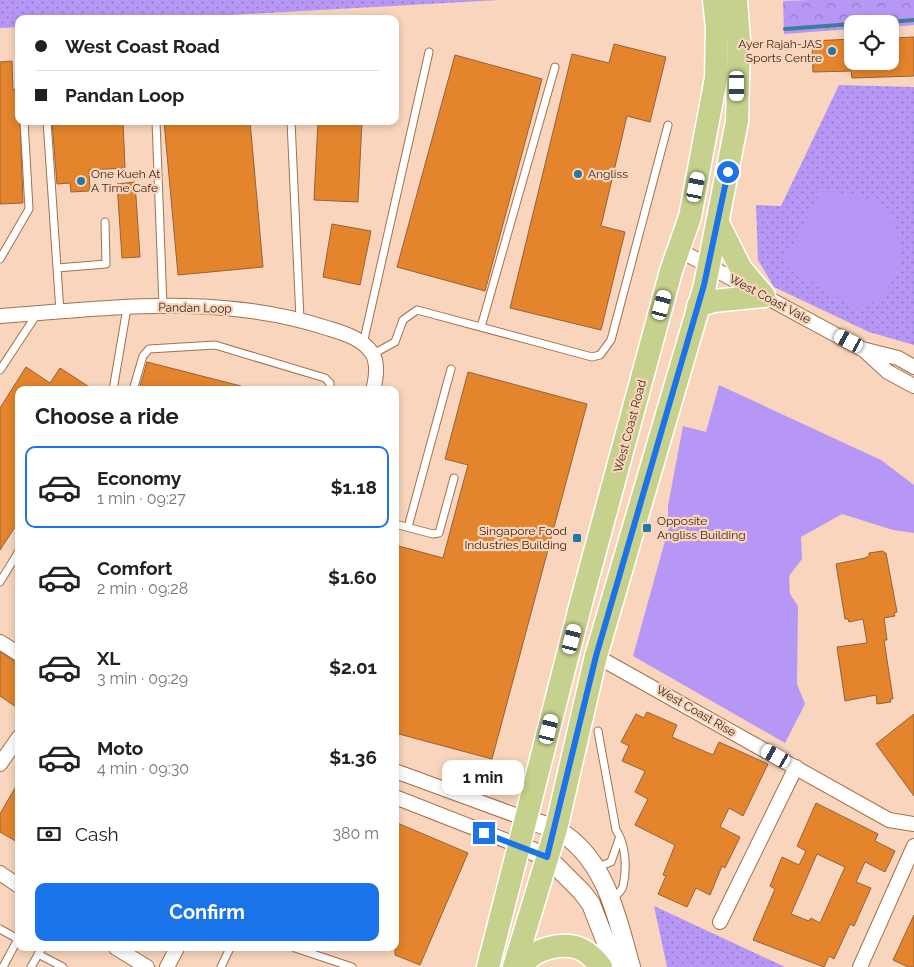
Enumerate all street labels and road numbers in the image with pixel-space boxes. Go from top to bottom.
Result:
street label: West Coast Vale [727,272,813,326]
street label: Pandan Loop [158,300,232,316]
street label: West Coast Road [611,378,649,474]
street label: West Coast Rise [654,683,738,739]

